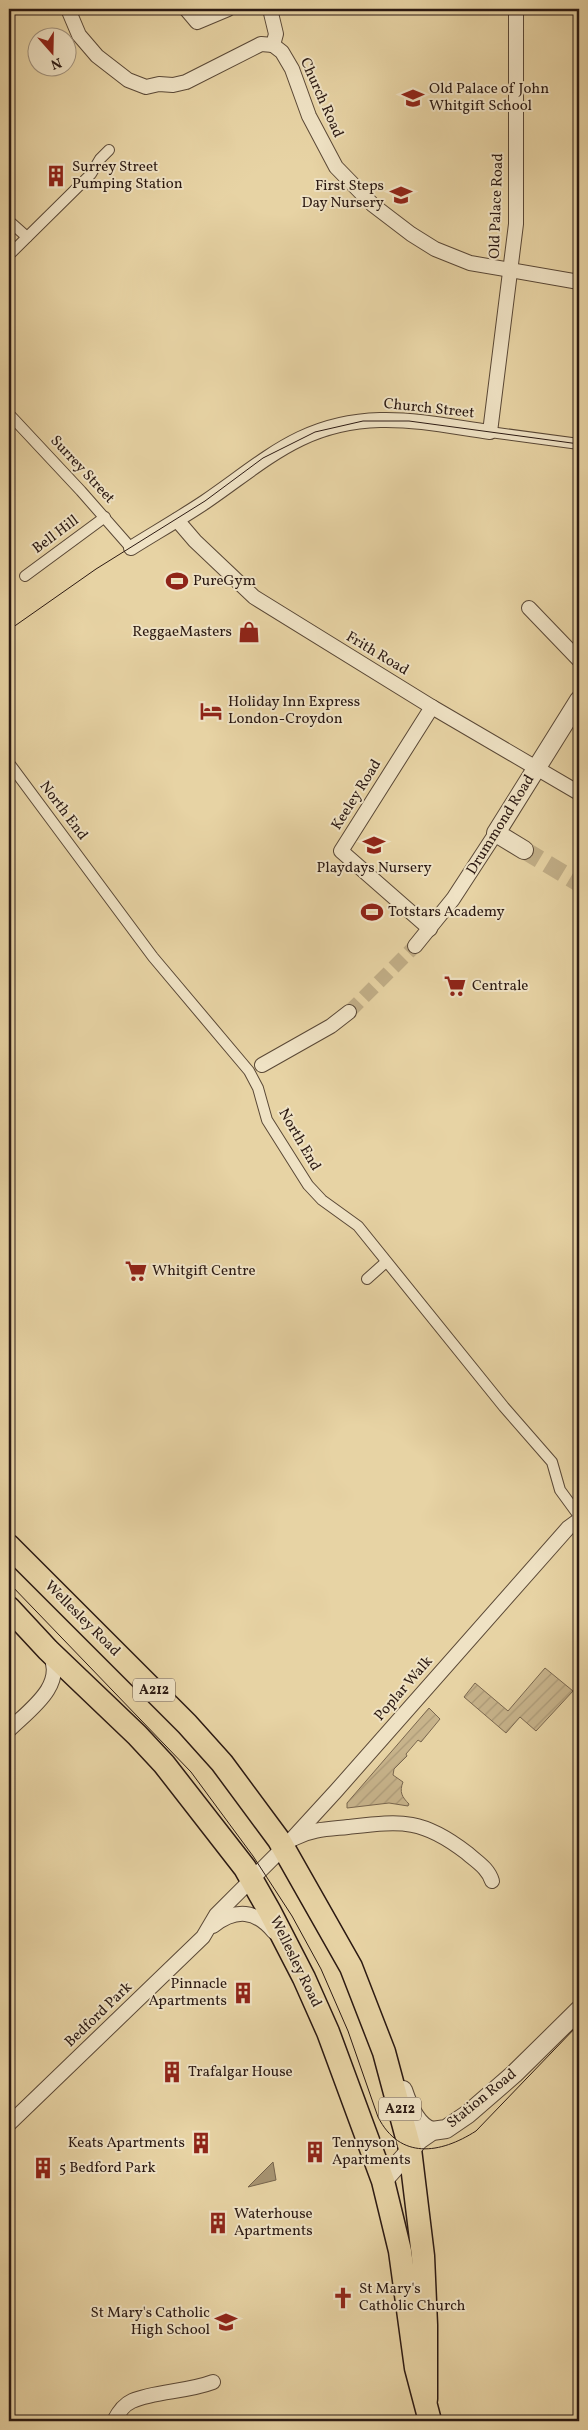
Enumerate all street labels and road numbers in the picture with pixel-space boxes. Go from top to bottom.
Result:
street label: Church Road [294,55,348,141]
street label: Old Palace Road [485,153,509,259]
street label: Church Street [383,394,475,424]
street label: Surrey Street [45,431,119,509]
street label: Bell Hill [28,511,84,559]
street label: Frith Road [342,627,412,681]
street label: Keeley Road [327,756,387,834]
street label: Drummond Road [462,771,540,879]
street label: North End [34,777,92,845]
street label: North End [273,1105,325,1175]
street label: Wellesley Road [39,1576,125,1662]
street label: Poplar Walk [370,1652,438,1726]
road number: A212 [133,1678,175,1702]
street label: Wellesley Road [264,1913,326,2011]
street label: Bedford Park [61,1977,137,2053]
street label: Station Road [443,2064,521,2134]
road number: A212 [379,2098,421,2120]

